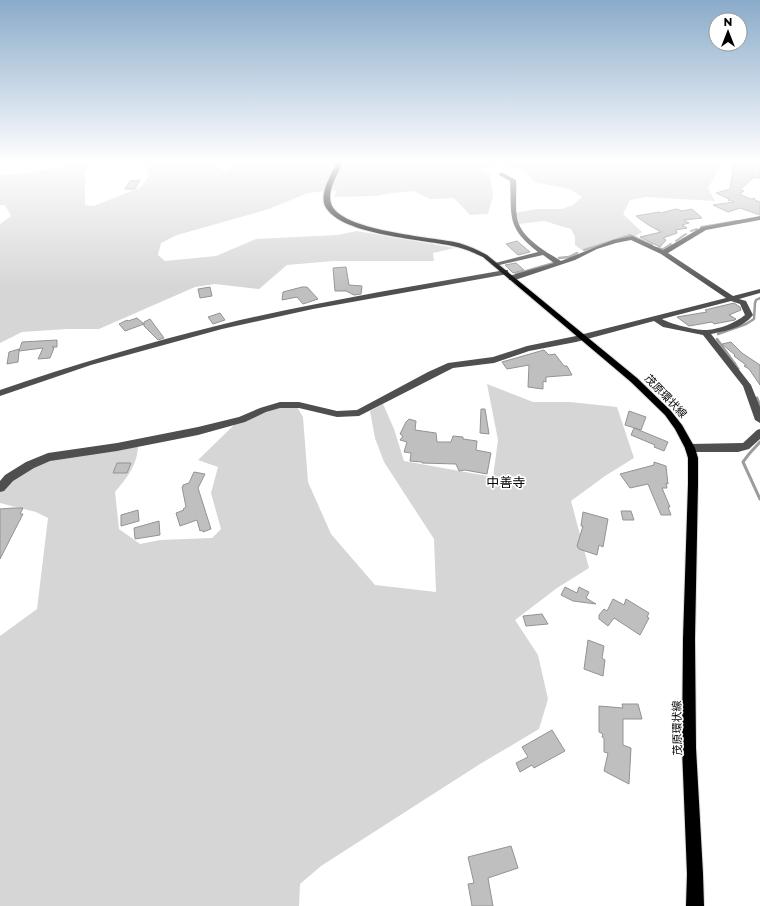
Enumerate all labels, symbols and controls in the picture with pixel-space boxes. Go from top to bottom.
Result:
north arrow [708,12,748,52]
text: N [724,15,732,29]
street label: 茂原環状線 [642,371,690,421]
district label: 中善寺 [486,474,526,490]
street label: 茂原環状線 [670,700,684,756]

